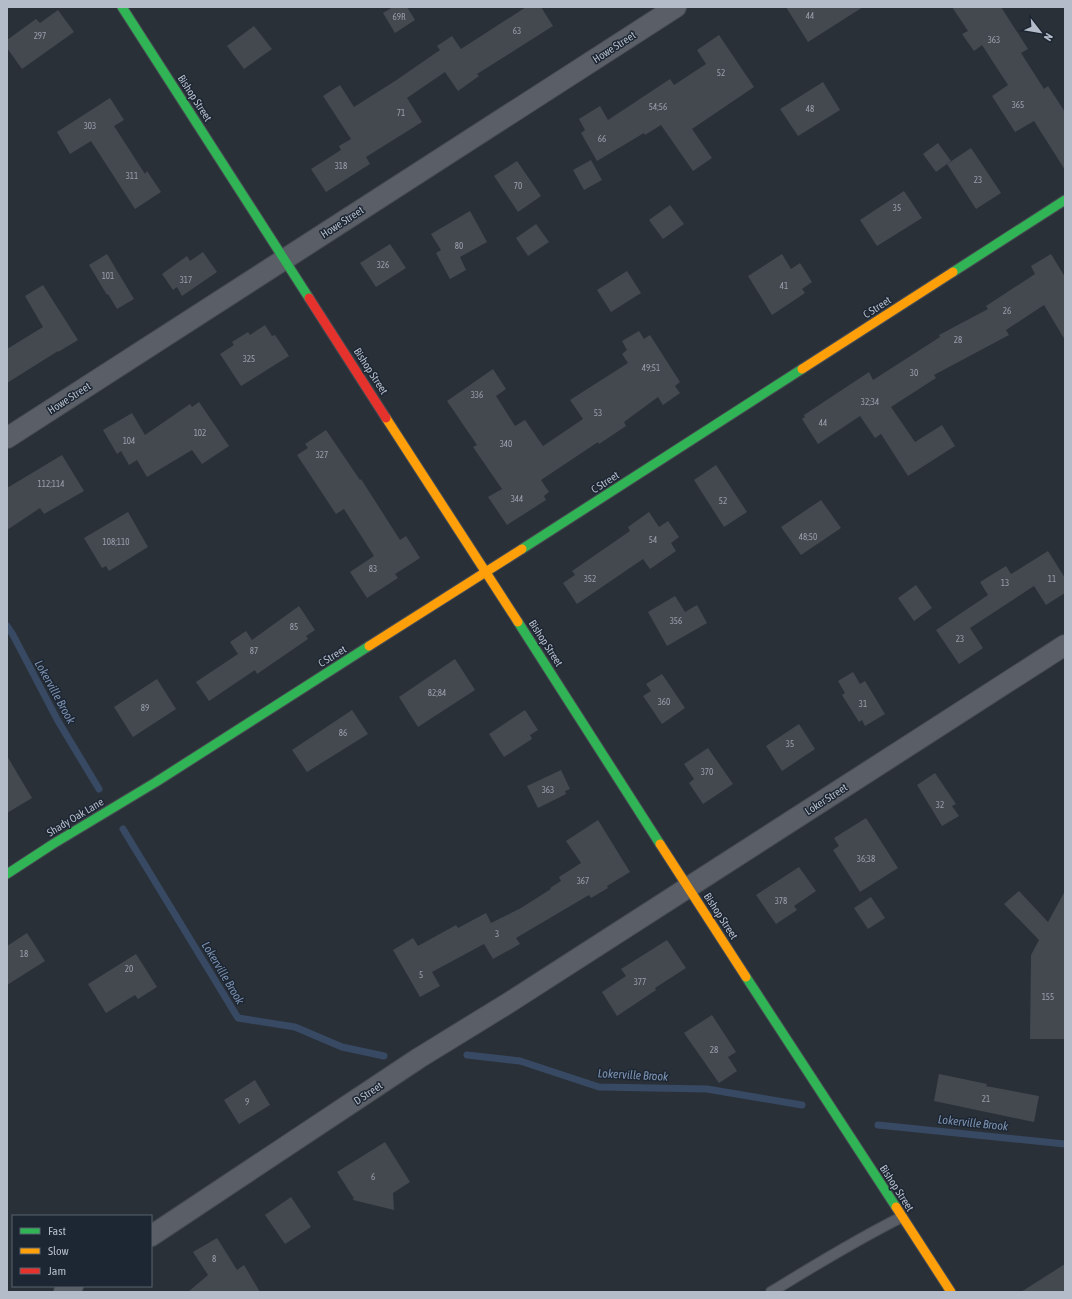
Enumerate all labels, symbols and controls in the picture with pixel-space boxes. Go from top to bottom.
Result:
house number: 44 [806,11,814,21]
house number: 69R [393,12,406,22]
north arrow [1020,12,1060,52]
house number: 63 [513,26,521,36]
street label: Howe Street [590,29,638,65]
house number: 297 [34,31,46,41]
text: N [1042,31,1055,43]
house number: 363 [988,35,1000,45]
house number: 52 [717,68,725,78]
street label: Bishop Street [176,73,214,123]
house number: 365 [1012,100,1024,110]
house number: 54;56 [649,102,667,112]
house number: 48 [806,104,814,114]
house number: 71 [397,108,405,118]
house number: 303 [84,121,96,131]
house number: 66 [598,134,606,144]
house number: 318 [335,161,347,171]
house number: 311 [126,171,138,181]
house number: 23 [974,175,982,185]
house number: 70 [514,181,522,191]
house number: 35 [893,203,901,213]
street label: Howe Street [318,204,366,240]
house number: 80 [455,241,463,251]
house number: 326 [377,260,389,270]
house number: 101 [102,271,114,281]
house number: 317 [180,275,192,285]
house number: 41 [780,281,788,291]
street label: C Street [861,294,893,320]
house number: 26 [1003,306,1011,316]
house number: 28 [954,335,962,345]
street label: Bishop Street [352,346,390,396]
house number: 325 [243,354,255,364]
house number: 49;51 [642,363,660,373]
house number: 30 [910,368,918,378]
street label: Howe Street [45,380,93,416]
house number: 336 [471,390,483,400]
house number: 32;34 [861,397,879,407]
house number: 53 [594,408,602,418]
house number: 44 [819,418,827,428]
house number: 102 [194,428,206,438]
house number: 104 [123,436,135,446]
house number: 340 [500,439,512,449]
house number: 327 [316,450,328,460]
street label: C Street [589,469,621,495]
house number: 112;114 [38,479,64,489]
house number: 344 [511,494,523,504]
house number: 52 [719,496,727,506]
house number: 48;50 [799,532,817,542]
house number: 54 [649,535,657,545]
house number: 108;110 [103,537,129,547]
house number: 83 [369,564,377,574]
house number: 352 [584,574,596,584]
house number: 11 [1048,574,1056,584]
house number: 13 [1001,578,1009,588]
house number: 356 [670,616,682,626]
street label: Bishop Street [527,618,565,668]
house number: 85 [290,622,298,632]
house number: 23 [956,634,964,644]
street label: C Street [316,643,348,669]
house number: 87 [250,646,258,656]
water label: Lokerville Brook [32,658,79,727]
house number: 82;84 [428,688,446,698]
house number: 360 [658,697,670,707]
house number: 31 [859,699,867,709]
house number: 89 [141,703,149,713]
house number: 86 [339,728,347,738]
house number: 35 [786,739,794,749]
house number: 370 [701,767,713,777]
street label: Loker Street [803,781,849,817]
house number: 363 [542,785,554,795]
street label: Shady Oak Lane [45,795,105,839]
house number: 32 [936,800,944,810]
house number: 36;38 [857,854,875,864]
house number: 367 [577,876,589,886]
street label: Bishop Street [702,891,740,941]
house number: 378 [775,896,787,906]
house number: 3 [495,929,499,939]
water label: Lokerville Brook [199,939,248,1008]
house number: 18 [20,949,28,959]
house number: 20 [125,964,133,974]
house number: 5 [419,970,423,980]
house number: 377 [634,977,646,987]
house number: 155 [1042,992,1054,1002]
house number: 28 [710,1045,718,1055]
water label: Lokerville Brook [597,1066,669,1084]
street label: D Street [351,1079,385,1107]
house number: 21 [982,1094,990,1104]
house number: 9 [245,1097,249,1107]
water label: Lokerville Brook [937,1112,1010,1134]
street label: Bishop Street [878,1163,916,1213]
house number: 6 [371,1172,375,1182]
legend [12,1215,152,1287]
text: Fast [48,1224,66,1238]
text: Slow [48,1244,69,1258]
house number: 8 [212,1254,216,1264]
text: Jam [48,1264,66,1278]

